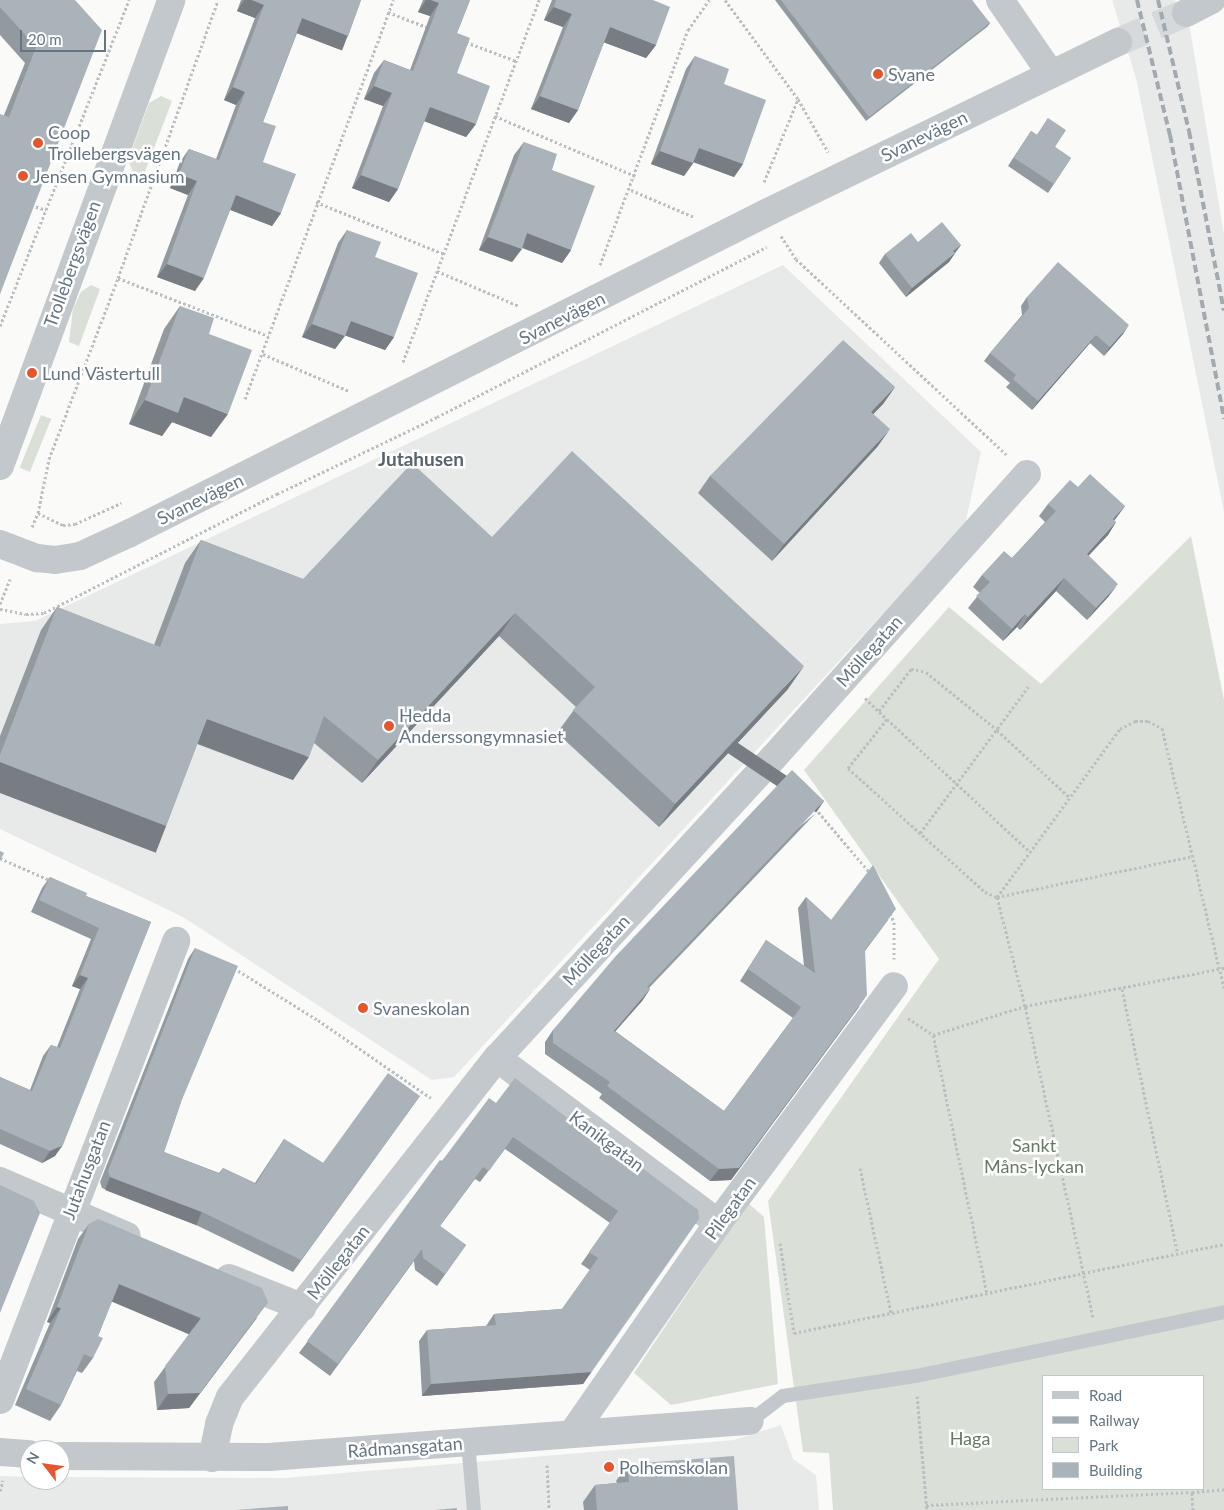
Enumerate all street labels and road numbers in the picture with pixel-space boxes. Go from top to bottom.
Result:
street label: Svanevägen [877,106,971,166]
street label: Trollebergsvägen [39,198,105,330]
street label: Svanevägen [515,287,609,349]
street label: Svanevägen [153,469,247,529]
street label: Möllegatan [831,611,907,691]
street label: Möllegatan [558,910,634,990]
street label: Kanikgatan [565,1106,649,1176]
street label: Jutahusgatan [57,1117,115,1223]
street label: Pilegatan [700,1172,760,1244]
street label: Möllegatan [302,1221,374,1303]
street label: Rådmansgatan [347,1432,463,1462]

